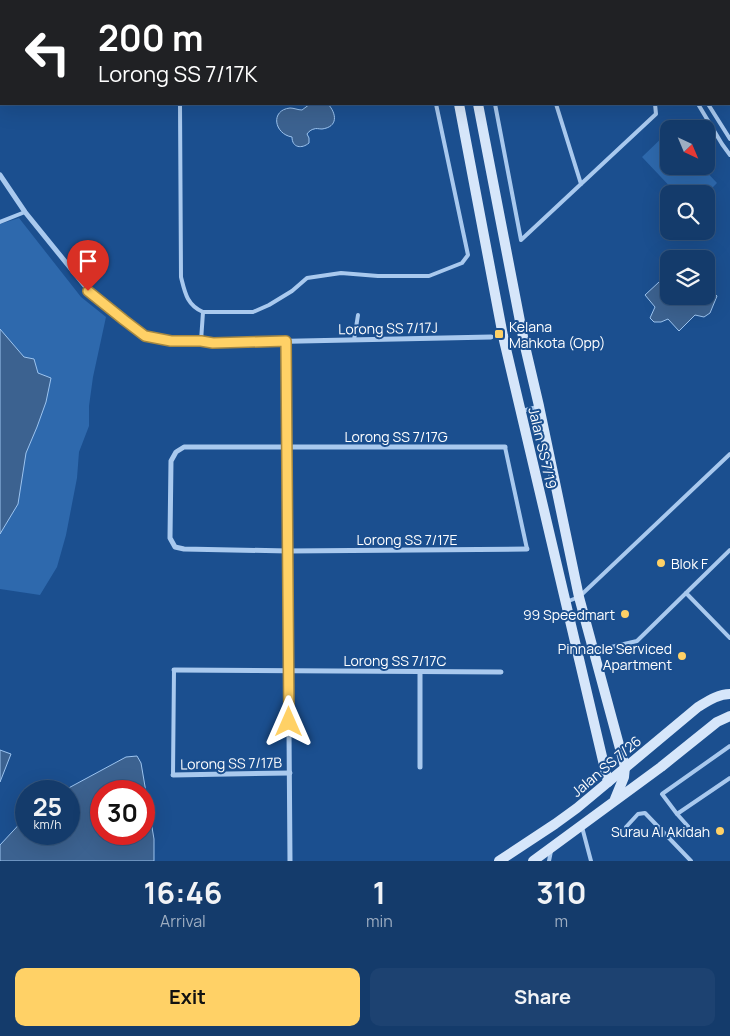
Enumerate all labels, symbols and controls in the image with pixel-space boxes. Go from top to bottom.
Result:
text: 200 m [98,14,203,62]
icon: left [15,20,80,85]
text: Lorong SS 7/17K [98,59,258,89]
north arrow [660,120,715,175]
map controls [660,120,715,305]
button: search [660,185,715,240]
pin [67,240,109,291]
icon: arrive [74,247,102,275]
button: layers [660,250,715,305]
place label: Kelana Mahkota (Opp) [509,317,605,352]
street label: Lorong SS 7/17J [338,318,438,338]
marker: Kelana Mahkota (Opp) [493,328,505,340]
street label: Jalan SS 7/19 [524,405,562,491]
street label: Lorong SS 7/17G [344,427,448,446]
street label: Lorong SS 7/17E [356,530,458,549]
place label: Blok F [671,554,708,573]
marker: Blok F [655,557,667,569]
place label: 99 Speedmart [523,605,615,624]
marker: 99 Speedmart [619,608,631,620]
place label: Pinnacle Serviced Apartment [558,639,672,674]
marker: Pinnacle Serviced Apartment [676,650,688,662]
street label: Lorong SS 7/17C [343,651,447,670]
position arrow [262,695,314,747]
street label: Jalan SS 7/26 [567,731,645,801]
street label: Lorong SS 7/17B [180,753,282,773]
speed limit sign: 30 [90,780,155,845]
text: 25 [33,789,62,824]
text: km/h [34,816,61,833]
place label: Surau Al Akidah [611,822,710,841]
marker: Surau Al Akidah [714,825,726,837]
text: 16:46 [143,872,222,913]
text: 1 [373,872,386,913]
text: 310 [536,872,587,913]
text: Arrival [160,910,206,932]
text: min [366,910,393,932]
text: m [555,910,568,932]
button: Exit [15,968,360,1026]
button: Share [370,968,715,1026]

